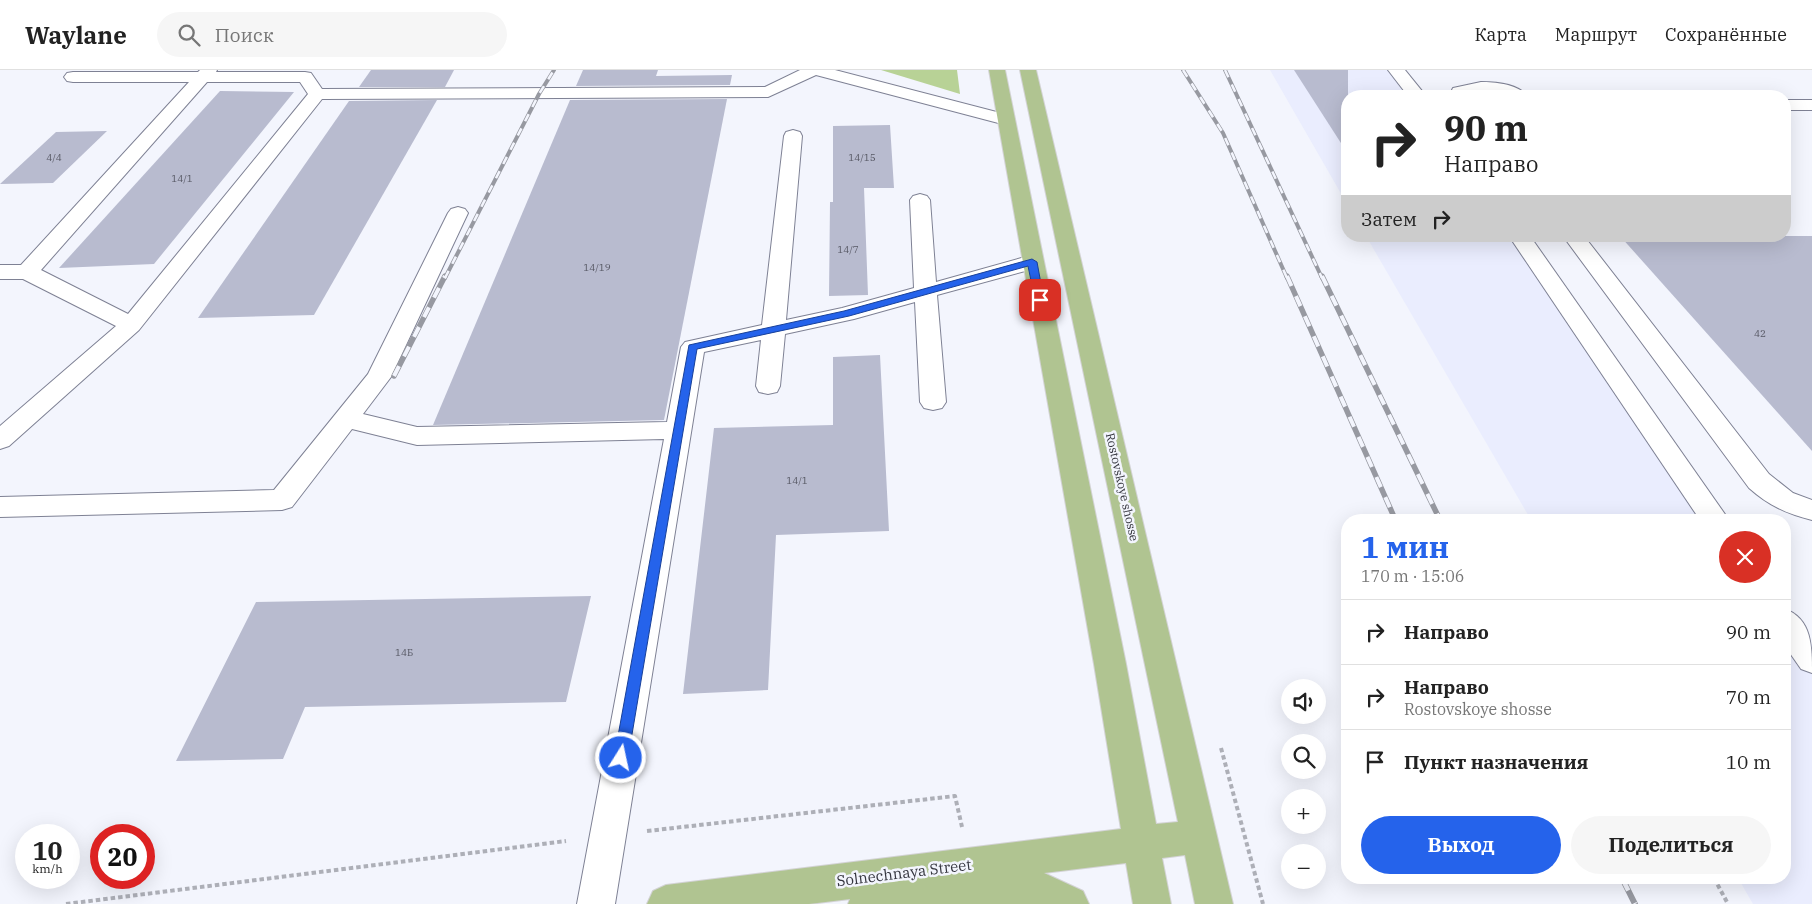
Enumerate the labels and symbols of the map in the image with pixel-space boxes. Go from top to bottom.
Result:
house number: 4/4 [46,151,62,164]
house number: 14/15 [848,151,876,164]
house number: 14/1 [171,172,193,185]
house number: 14/7 [837,243,859,256]
house number: 14/19 [583,261,611,274]
pin [1019,279,1061,321]
house number: 42 [1754,327,1766,340]
street label: Rostovskoye shosse [1103,431,1142,543]
house number: 14/1 [786,474,808,487]
house number: 14Б [395,646,413,659]
position arrow [594,731,646,783]
speed limit sign: 20 [90,824,155,889]
street label: Solnechnaya Street [835,855,972,890]

